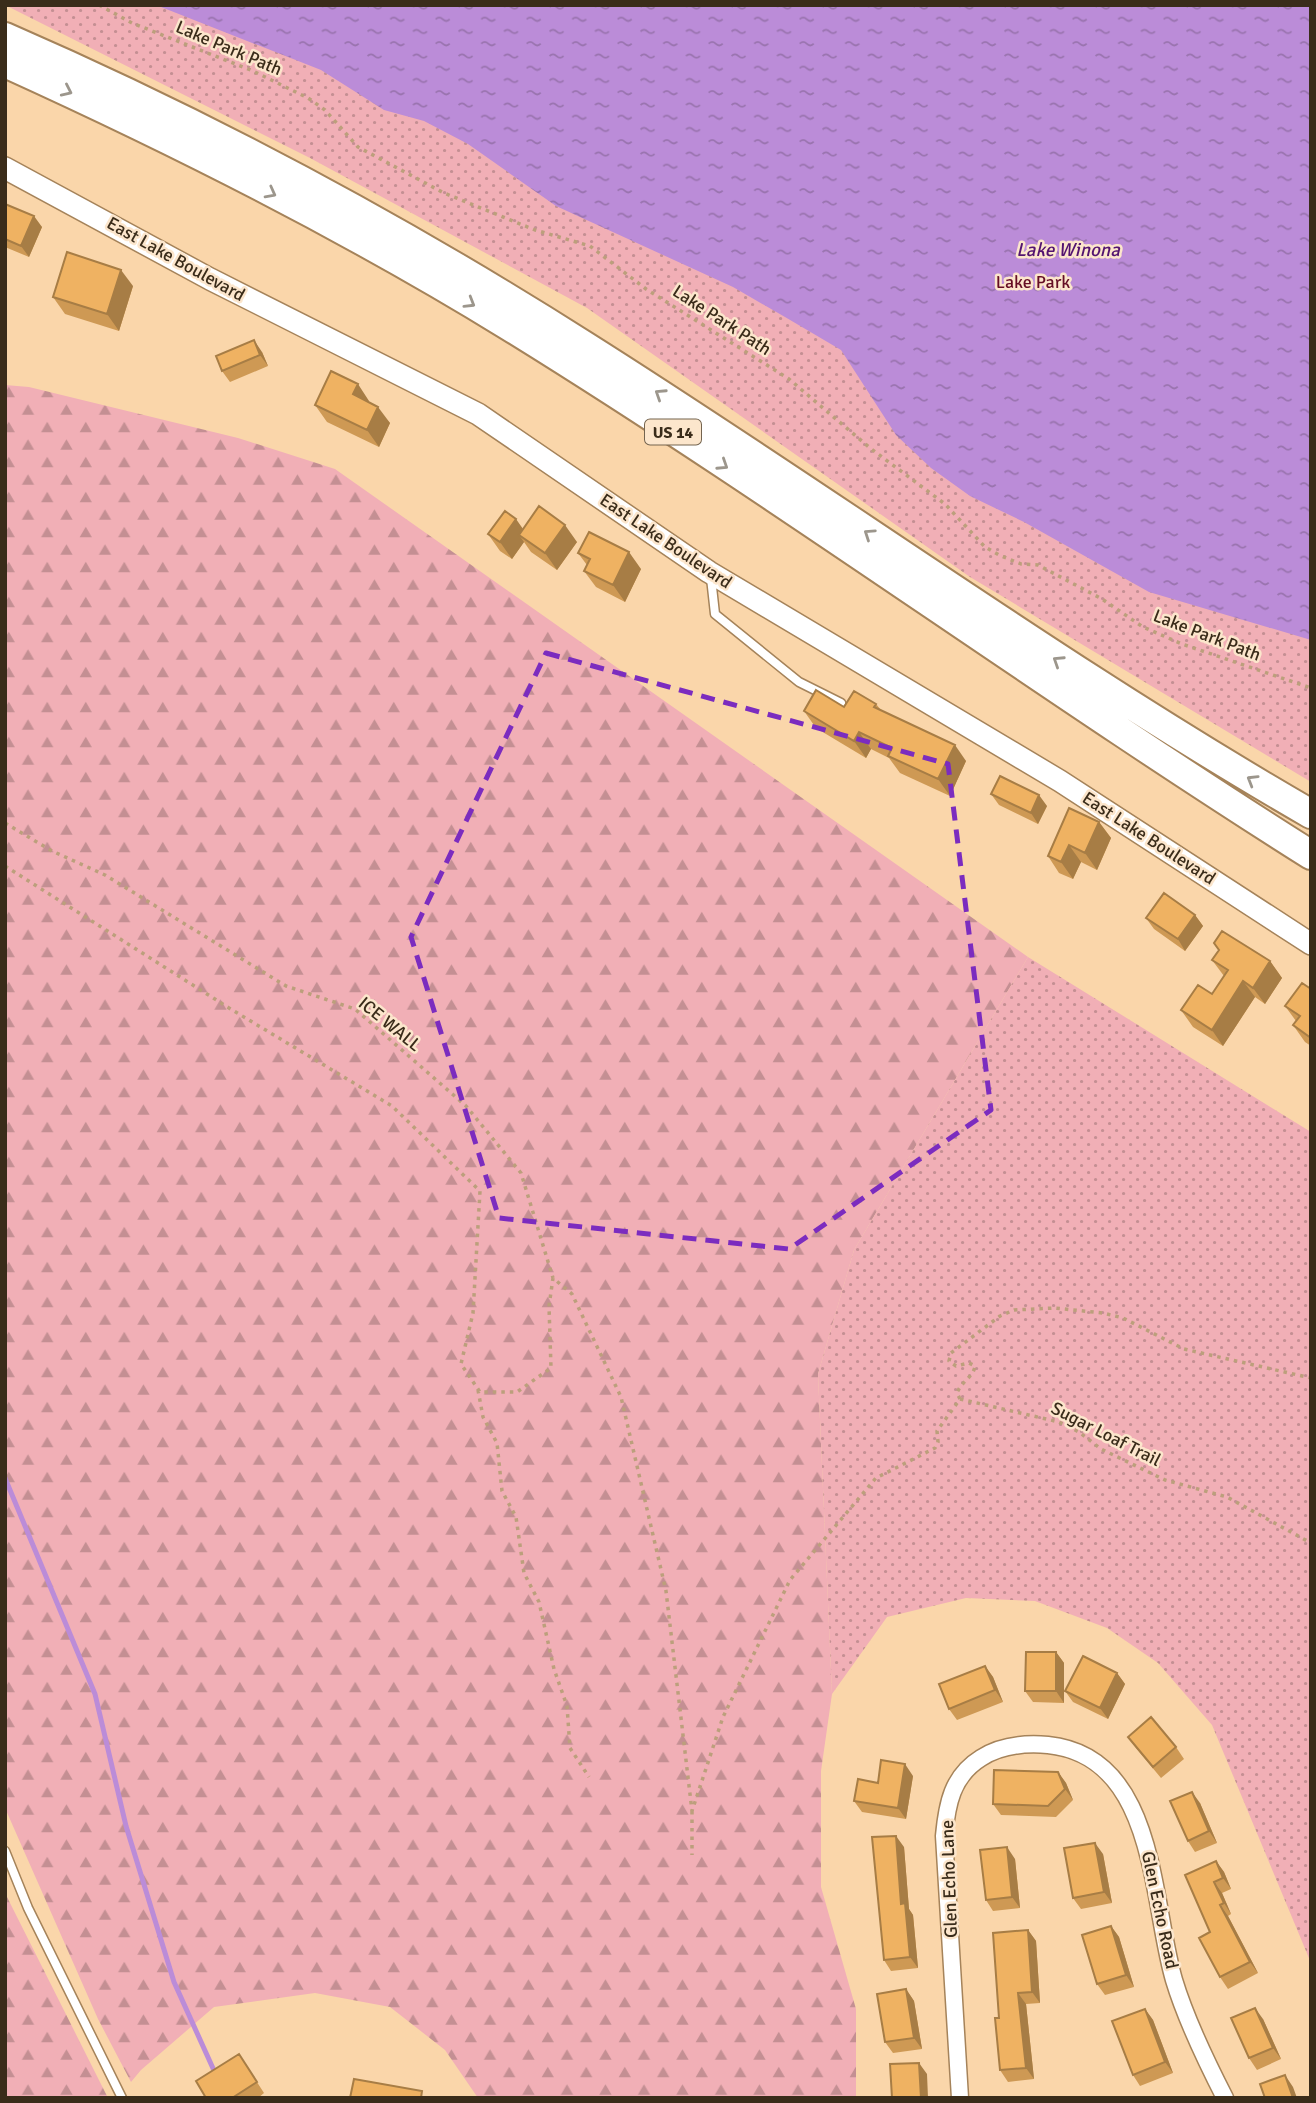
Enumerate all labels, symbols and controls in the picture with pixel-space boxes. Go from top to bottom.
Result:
street label: Lake Park Path [173,16,285,80]
one-way arrow [60,83,72,97]
one-way arrow [264,185,276,198]
street label: East Lake Boulevard [103,212,249,306]
water label: Lake Winona [1016,238,1121,262]
park label: Lake Park [996,271,1070,293]
street label: Lake Park Path [668,280,776,360]
one-way arrow [462,295,475,308]
one-way arrow [654,390,667,403]
road number: US 14 [645,420,701,444]
one-way arrow [715,457,728,470]
street label: East Lake Boulevard [596,489,736,593]
one-way arrow [864,530,877,542]
street label: Lake Park Path [1150,604,1264,666]
one-way arrow [1053,657,1066,669]
one-way arrow [1246,775,1259,788]
street label: East Lake Boulevard [1078,787,1220,889]
street label: ICE WALL [354,992,426,1056]
street label: Sugar Loaf Trail [1047,1397,1165,1471]
street label: Glen Echo Lane [936,1820,962,1938]
street label: Glen Echo Road [1137,1849,1183,1971]

